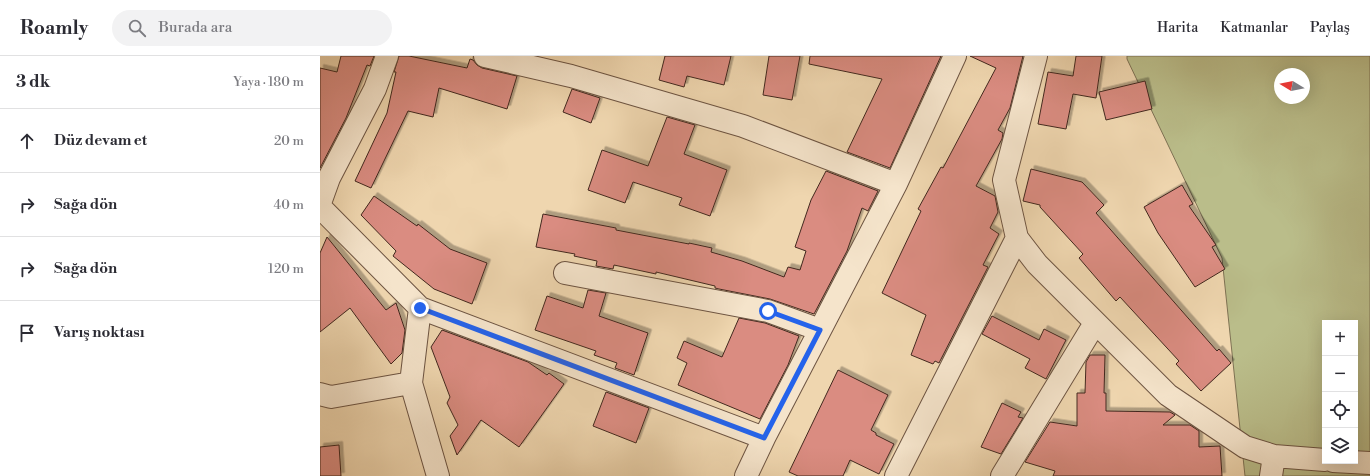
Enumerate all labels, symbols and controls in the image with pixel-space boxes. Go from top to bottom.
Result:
search box [112,10,392,46]
text: Roamly [20,16,88,40]
icon: search [126,17,148,39]
text: Burada ara [158,18,232,37]
text: Harita [1157,19,1198,37]
text: Katmanlar [1220,19,1288,37]
text: Paylaş [1310,19,1350,37]
north arrow [1274,68,1310,104]
text: 3 dk [16,71,50,93]
text: Yaya · 180 m [233,74,304,90]
icon: ahead [16,130,38,152]
text: Düz devam et [54,131,147,150]
text: 20 m [274,133,304,149]
icon: right [16,194,38,216]
text: Sağa dön [54,195,117,214]
text: 40 m [274,197,304,213]
icon: right [16,258,38,280]
text: Sağa dön [54,259,117,278]
text: 120 m [268,261,304,277]
route end [411,299,429,317]
route start [759,302,777,320]
map controls [1322,320,1358,464]
button: + [1322,320,1358,356]
icon: arrive [16,322,38,344]
text: Varış noktası [54,323,145,342]
button: − [1322,356,1358,392]
button: locate [1322,392,1358,428]
button: layers [1322,428,1358,464]

